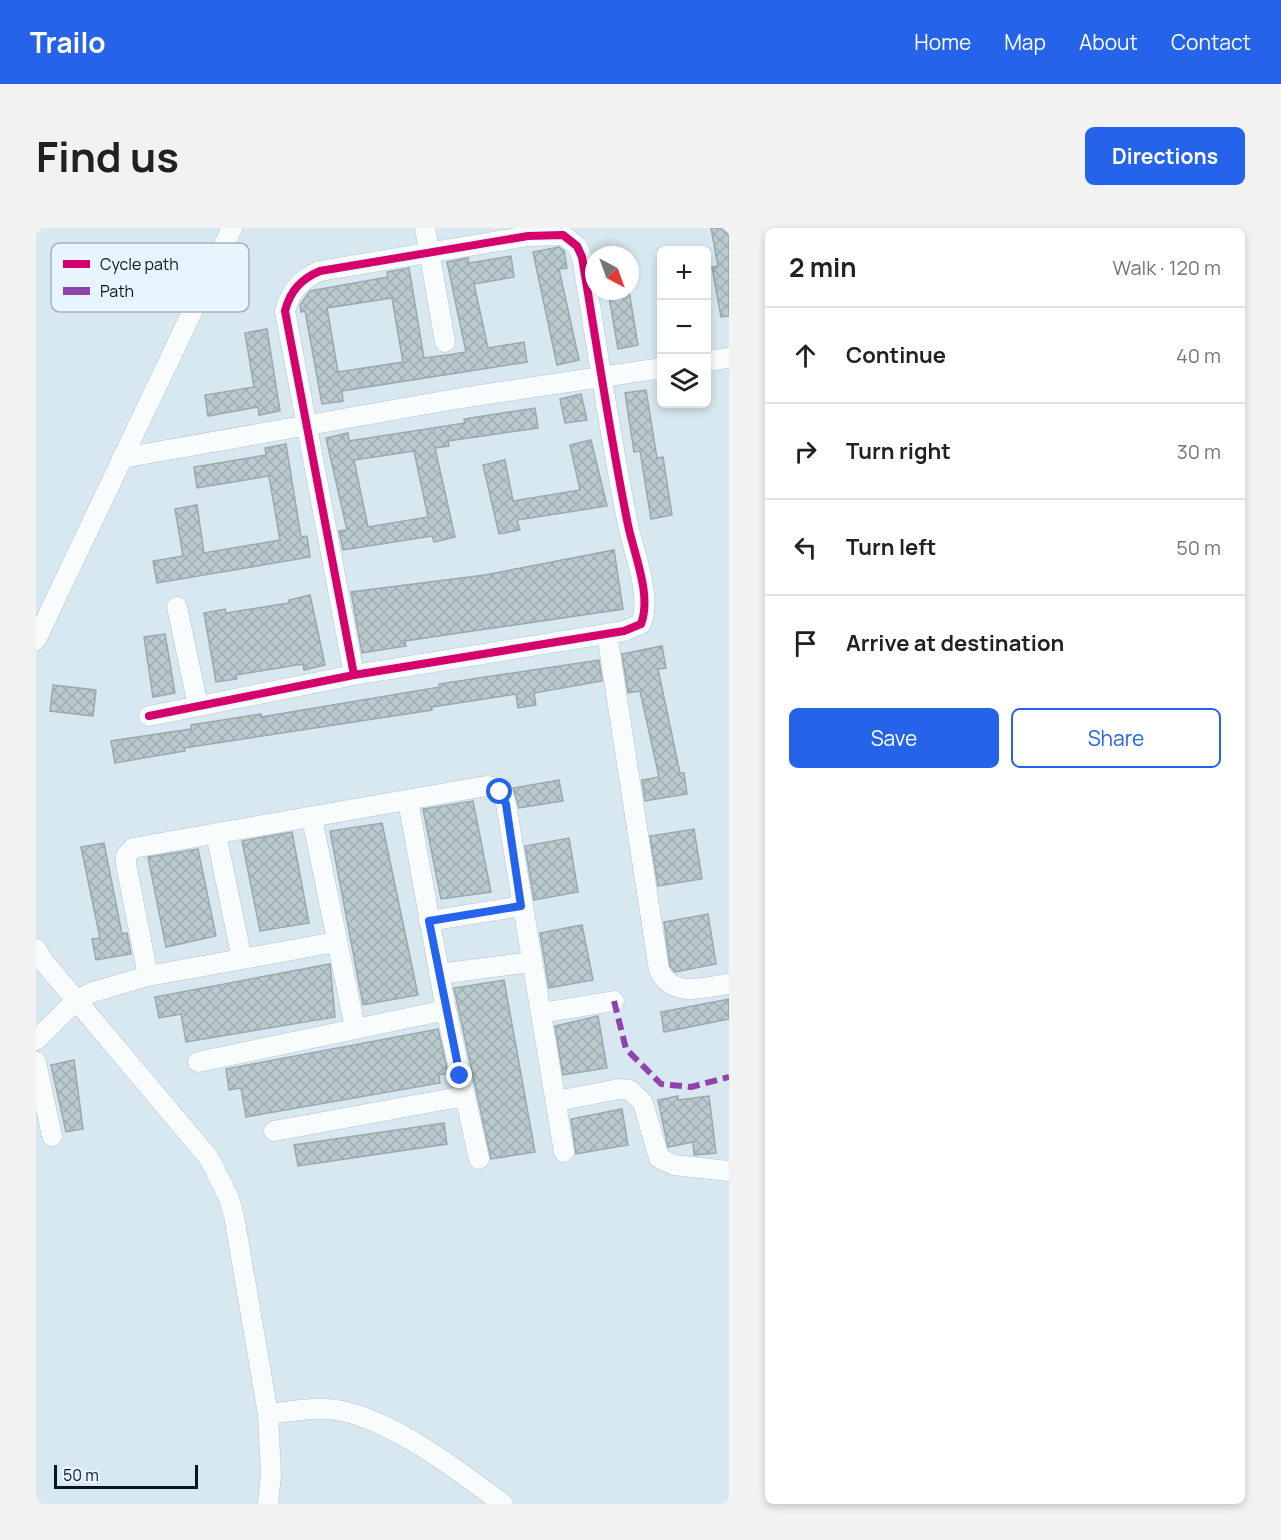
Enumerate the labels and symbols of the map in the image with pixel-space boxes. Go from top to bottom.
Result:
legend [51,243,249,312]
north arrow [585,246,639,300]
text: Cycle path [100,253,179,275]
text: Path [100,280,134,302]
route start [486,778,512,804]
route end [446,1062,472,1088]
scale bar [54,1462,198,1490]

